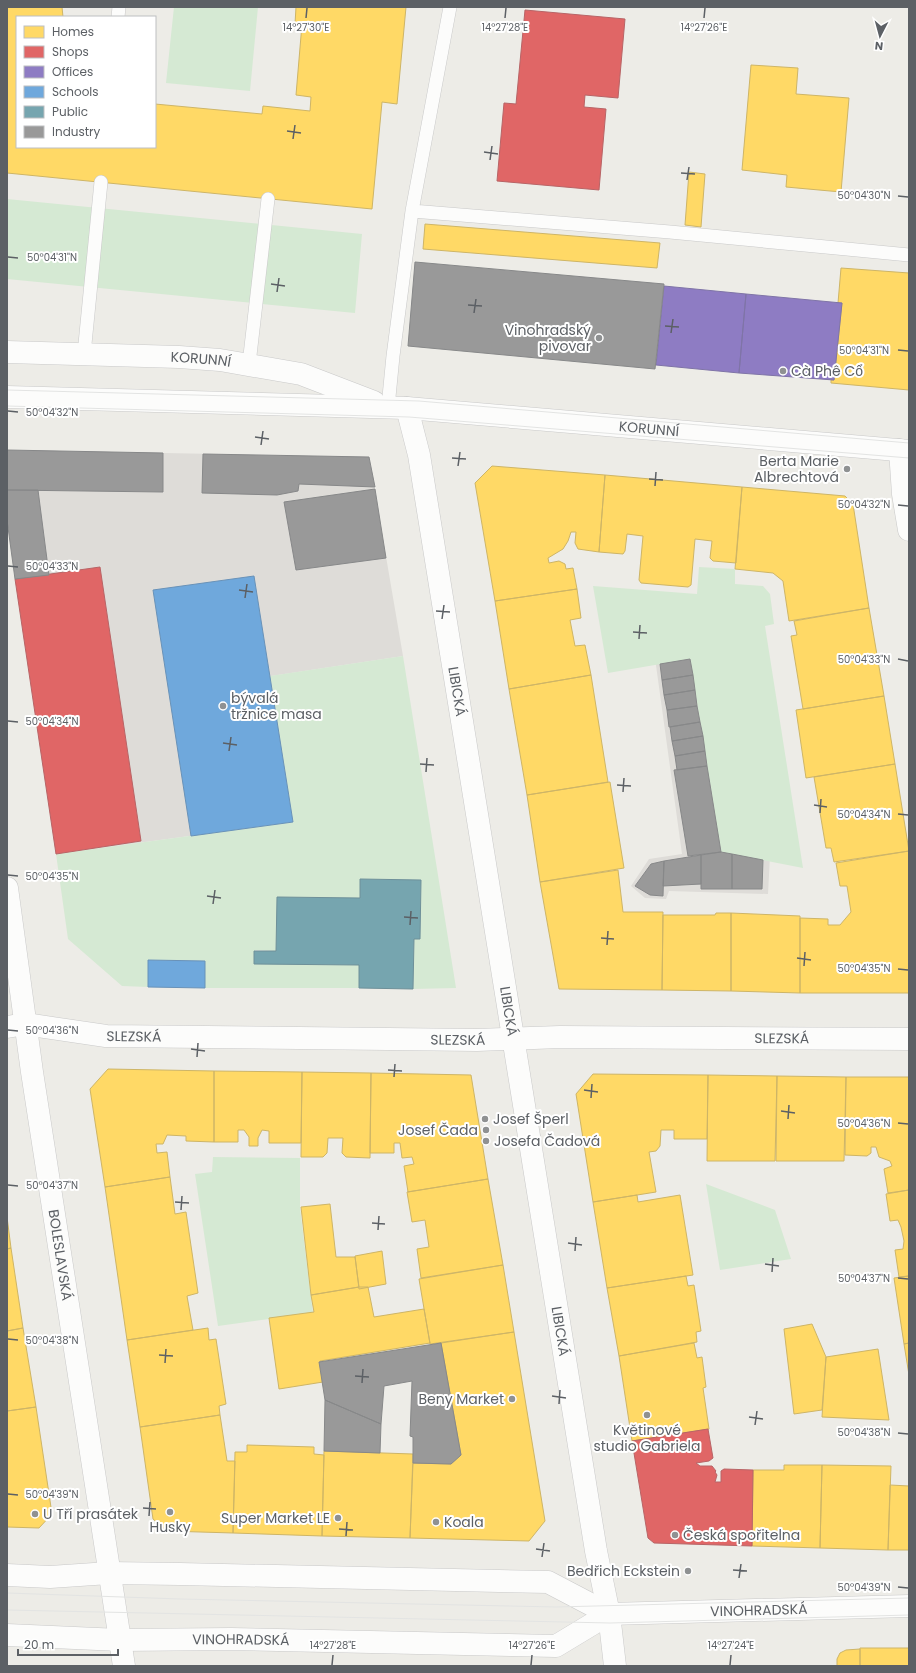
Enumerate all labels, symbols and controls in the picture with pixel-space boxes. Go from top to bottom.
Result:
legend [16,16,156,148]
north arrow [860,16,900,56]
text: 14°27'30"E [283,20,329,35]
text: 14°27'28"E [482,20,528,35]
text: 14°27'26"E [681,20,727,35]
text: Homes [52,23,94,40]
text: N [874,38,884,54]
text: Shops [52,43,89,60]
text: Offices [52,63,93,80]
text: Schools [52,83,99,100]
text: Public [52,103,88,120]
text: Industry [52,123,101,140]
text: 50°04'30"N [838,188,890,203]
text: 50°04'31"N [27,250,77,265]
place label: Vinohradský pivovar [505,320,591,356]
marker: Vinohradský pivovar [594,333,604,343]
text: 50°04'31"N [839,343,889,358]
street label: KORUNNÍ [170,347,233,372]
place label: Cà Phê Cổ [791,361,863,381]
marker: Cà Phê Cổ [778,366,788,376]
text: 50°04'32"N [26,405,78,420]
street label: KORUNNÍ [618,416,681,441]
place label: Berta Marie Albrechtová [754,451,839,487]
marker: Berta Marie Albrechtová [842,464,852,474]
text: 50°04'32"N [838,497,890,512]
text: 50°04'33"N [26,559,78,574]
text: 50°04'33"N [838,652,890,667]
street label: LIBICKÁ [443,665,471,718]
place label: bývalá tržnice masa [231,688,322,724]
marker: bývalá tržnice masa [218,701,228,711]
text: 50°04'34"N [26,714,78,729]
text: 50°04'34"N [838,807,890,822]
text: 50°04'35"N [26,869,78,884]
text: 50°04'35"N [838,961,890,976]
street label: LIBICKÁ [495,985,523,1038]
text: 50°04'36"N [25,1023,79,1038]
street label: SLEZSKÁ [106,1026,162,1047]
street label: SLEZSKÁ [754,1028,809,1048]
street label: SLEZSKÁ [430,1029,486,1050]
place label: Josef Šperl [493,1109,569,1129]
marker: Josef Šperl [480,1114,490,1124]
text: 50°04'36"N [837,1116,891,1131]
place label: Josef Čada [398,1120,478,1140]
marker: Josef Čada [481,1125,491,1135]
place label: Josefa Čadová [494,1131,600,1151]
marker: Josefa Čadová [481,1136,491,1146]
text: 50°04'37"N [26,1178,78,1193]
street label: BOLESLAVSKÁ [43,1208,77,1302]
text: 50°04'37"N [838,1271,890,1286]
street label: LIBICKÁ [547,1305,574,1358]
text: 50°04'38"N [26,1333,78,1348]
place label: Beny Market [418,1389,504,1409]
marker: Beny Market [507,1394,517,1404]
marker: Květinové studio Gabriela [642,1410,652,1420]
place label: Květinové studio Gabriela [593,1420,701,1456]
text: 50°04'38"N [838,1425,890,1440]
text: 50°04'39"N [26,1487,78,1502]
place label: U Tří prasátek [43,1504,139,1524]
marker: Husky [165,1507,175,1517]
place label: Super Market LE [221,1508,330,1528]
marker: U Tří prasátek [30,1509,40,1519]
place label: Koala [444,1512,484,1532]
marker: Super Market LE [333,1513,343,1523]
place label: Husky [149,1517,191,1537]
marker: Koala [431,1517,441,1527]
place label: Česká spořitelna [683,1525,800,1545]
marker: Česká spořitelna [670,1530,680,1540]
place label: Bedřich Eckstein [567,1561,680,1581]
marker: Bedřich Eckstein [683,1566,693,1576]
text: 50°04'39"N [838,1580,890,1595]
street label: VINOHRADSKÁ [710,1599,808,1621]
street label: VINOHRADSKÁ [192,1629,290,1650]
scale bar [18,1631,118,1657]
text: 20 m [24,1636,54,1653]
text: 14°27'28"E [310,1638,356,1653]
text: 14°27'26"E [509,1638,555,1653]
text: 14°27'24"E [708,1638,754,1653]

